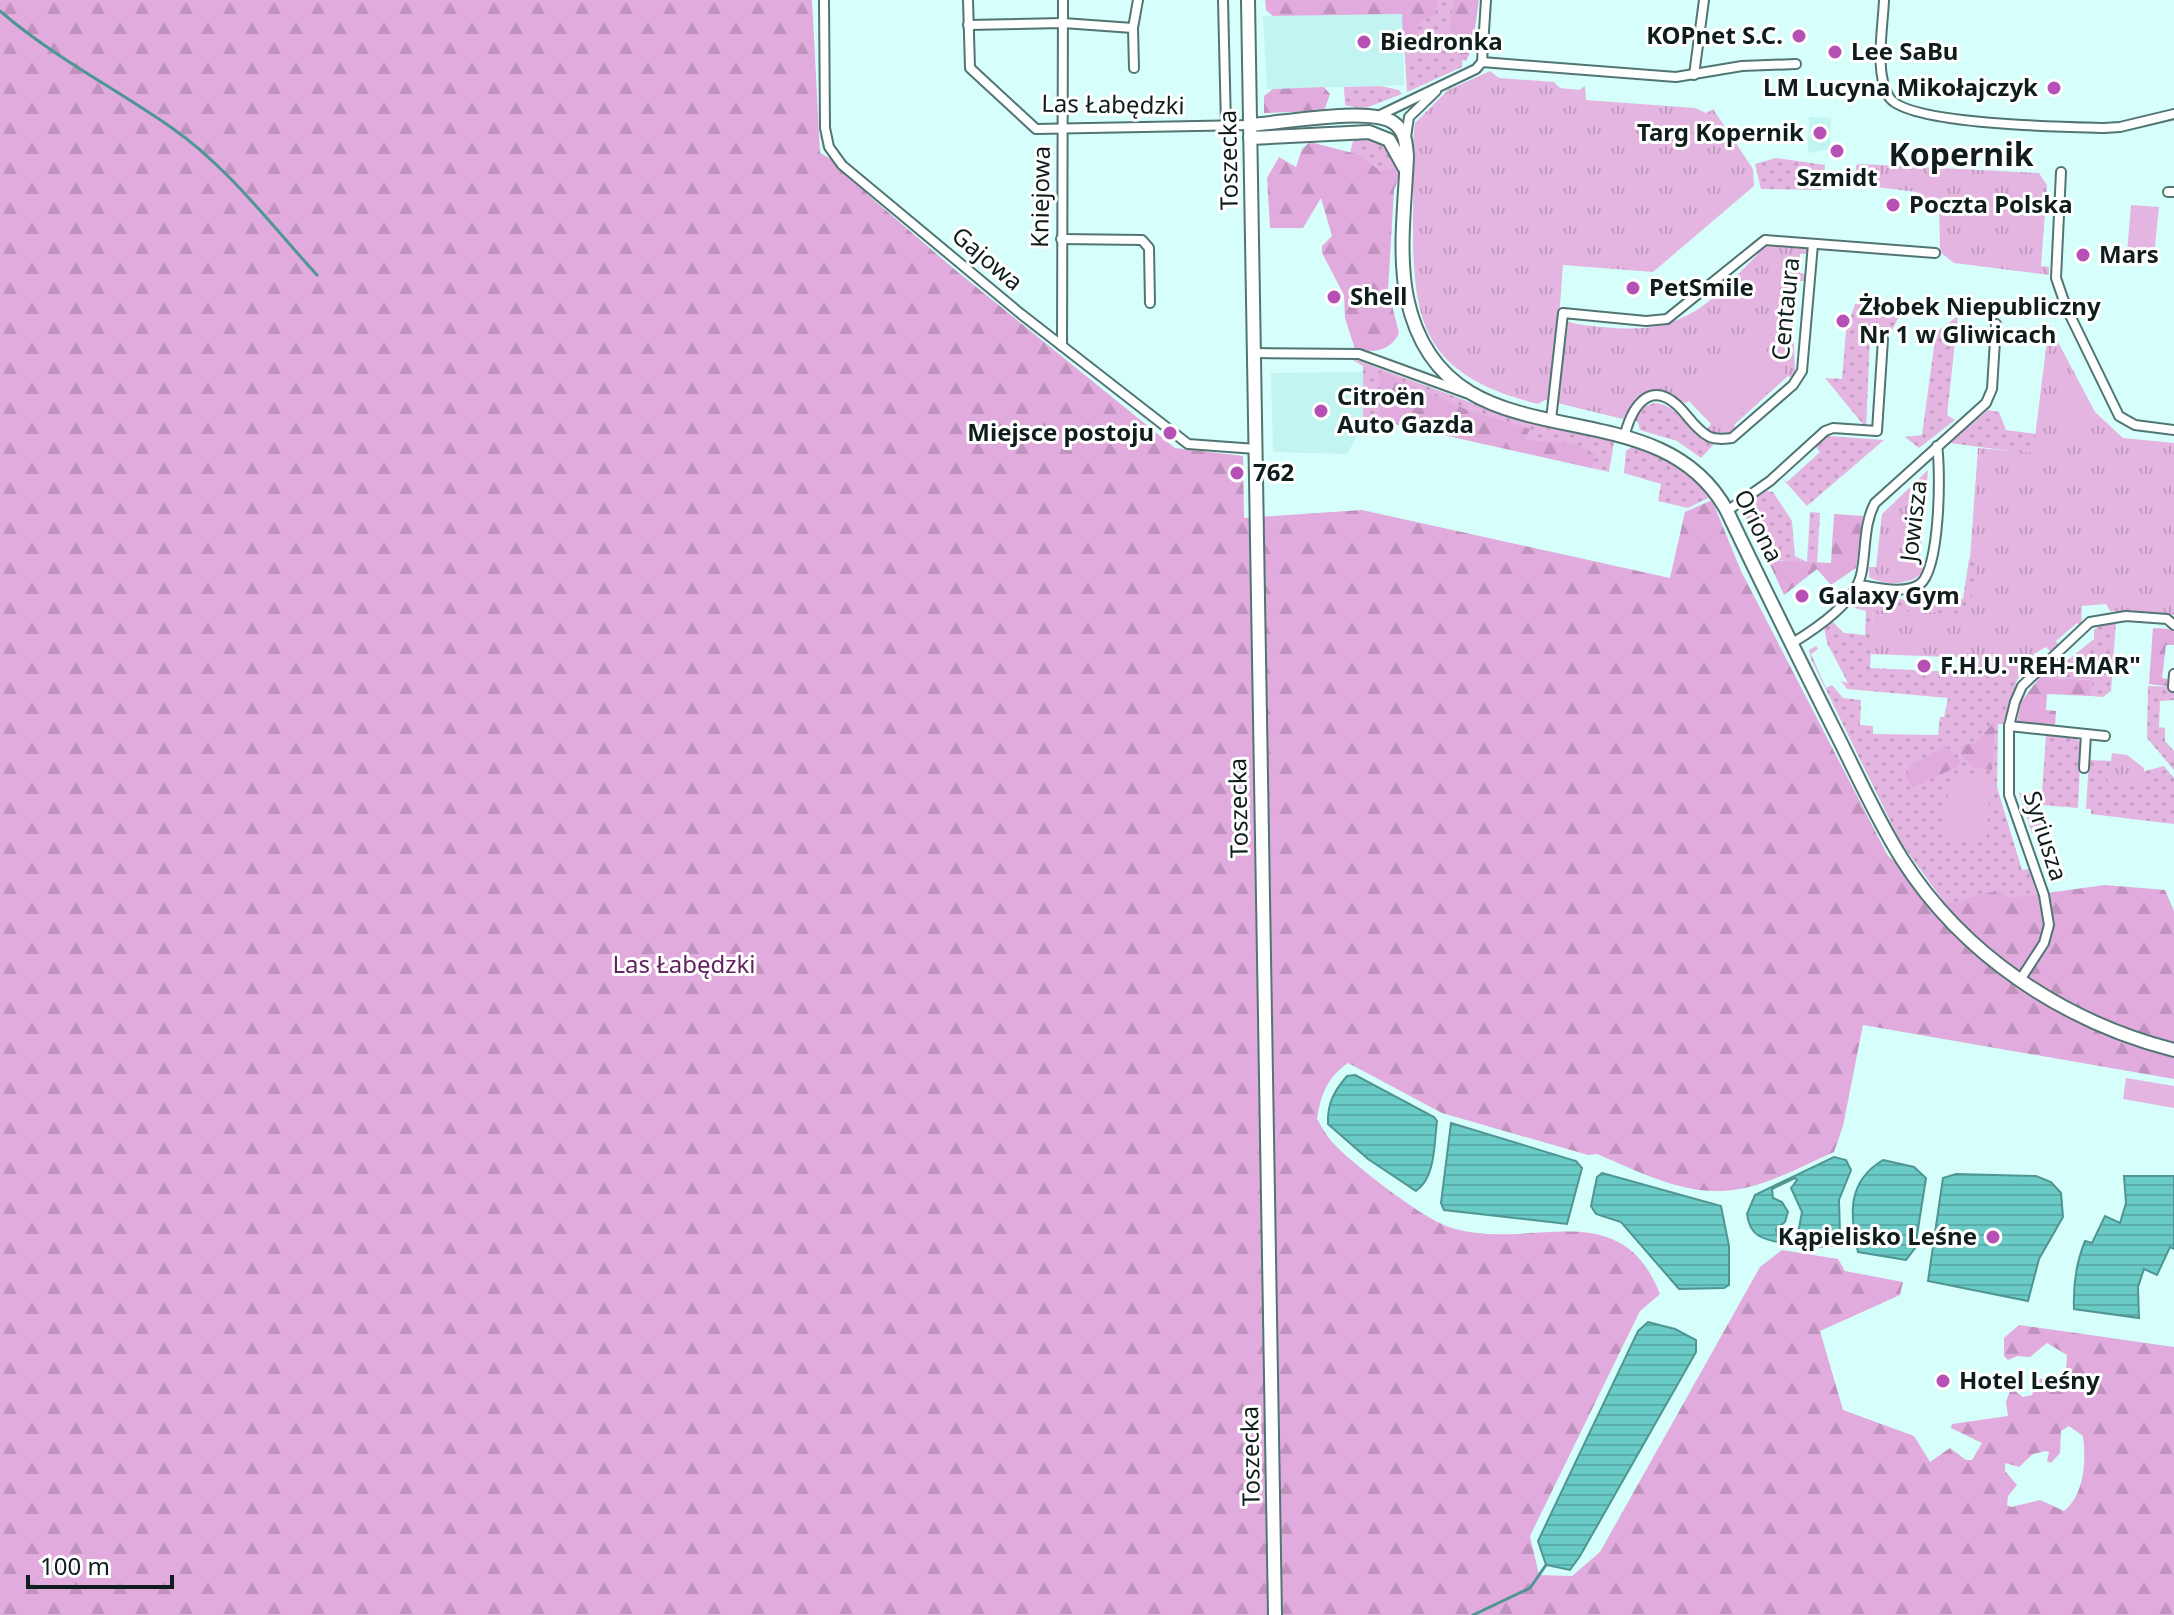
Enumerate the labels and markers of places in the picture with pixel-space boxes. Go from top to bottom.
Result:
place label: KOPnet S.C. [1646,18,1783,51]
place label: Biedronka [1380,24,1503,57]
marker: KOPnet S.C. [1790,27,1808,45]
marker: Biedronka [1355,33,1373,51]
place label: Lee SaBu [1851,34,1958,67]
marker: Lee SaBu [1826,43,1844,61]
place label: LM Lucyna Mikołajczyk [1763,70,2038,103]
marker: LM Lucyna Mikołajczyk [2045,79,2063,97]
place label: Targ Kopernik [1637,115,1804,148]
marker: Targ Kopernik [1811,124,1829,142]
marker: Szmidt [1828,142,1846,160]
place label: Szmidt [1796,160,1878,193]
place label: Poczta Polska [1909,187,2073,220]
marker: Poczta Polska [1884,196,1902,214]
place label: Mars [2099,237,2159,270]
marker: Mars [2074,246,2092,264]
place label: PetSmile [1649,270,1754,303]
place label: Shell [1350,279,1407,312]
marker: PetSmile [1624,279,1642,297]
marker: Shell [1325,288,1343,306]
place label: Żłobek Niepubliczny Nr 1 w Gliwicach [1859,289,2101,350]
marker: Żłobek Niepubliczny Nr 1 w Gliwicach [1834,312,1852,330]
place label: Citroën Auto Gazda [1337,379,1474,440]
marker: Citroën Auto Gazda [1312,402,1330,420]
place label: Miejsce postoju [967,415,1154,448]
marker: Miejsce postoju [1161,424,1179,442]
place label: 762 [1253,455,1294,488]
marker: 762 [1228,464,1246,482]
place label: Galaxy Gym [1818,578,1960,611]
marker: Galaxy Gym [1793,587,1811,605]
place label: F.H.U."REH-MAR" [1940,648,2141,681]
marker: F.H.U."REH-MAR" [1915,657,1933,675]
place label: Kąpielisko Leśne [1778,1219,1977,1252]
marker: Kąpielisko Leśne [1984,1228,2002,1246]
place label: Hotel Leśny [1959,1363,2100,1396]
marker: Hotel Leśny [1934,1372,1952,1390]

